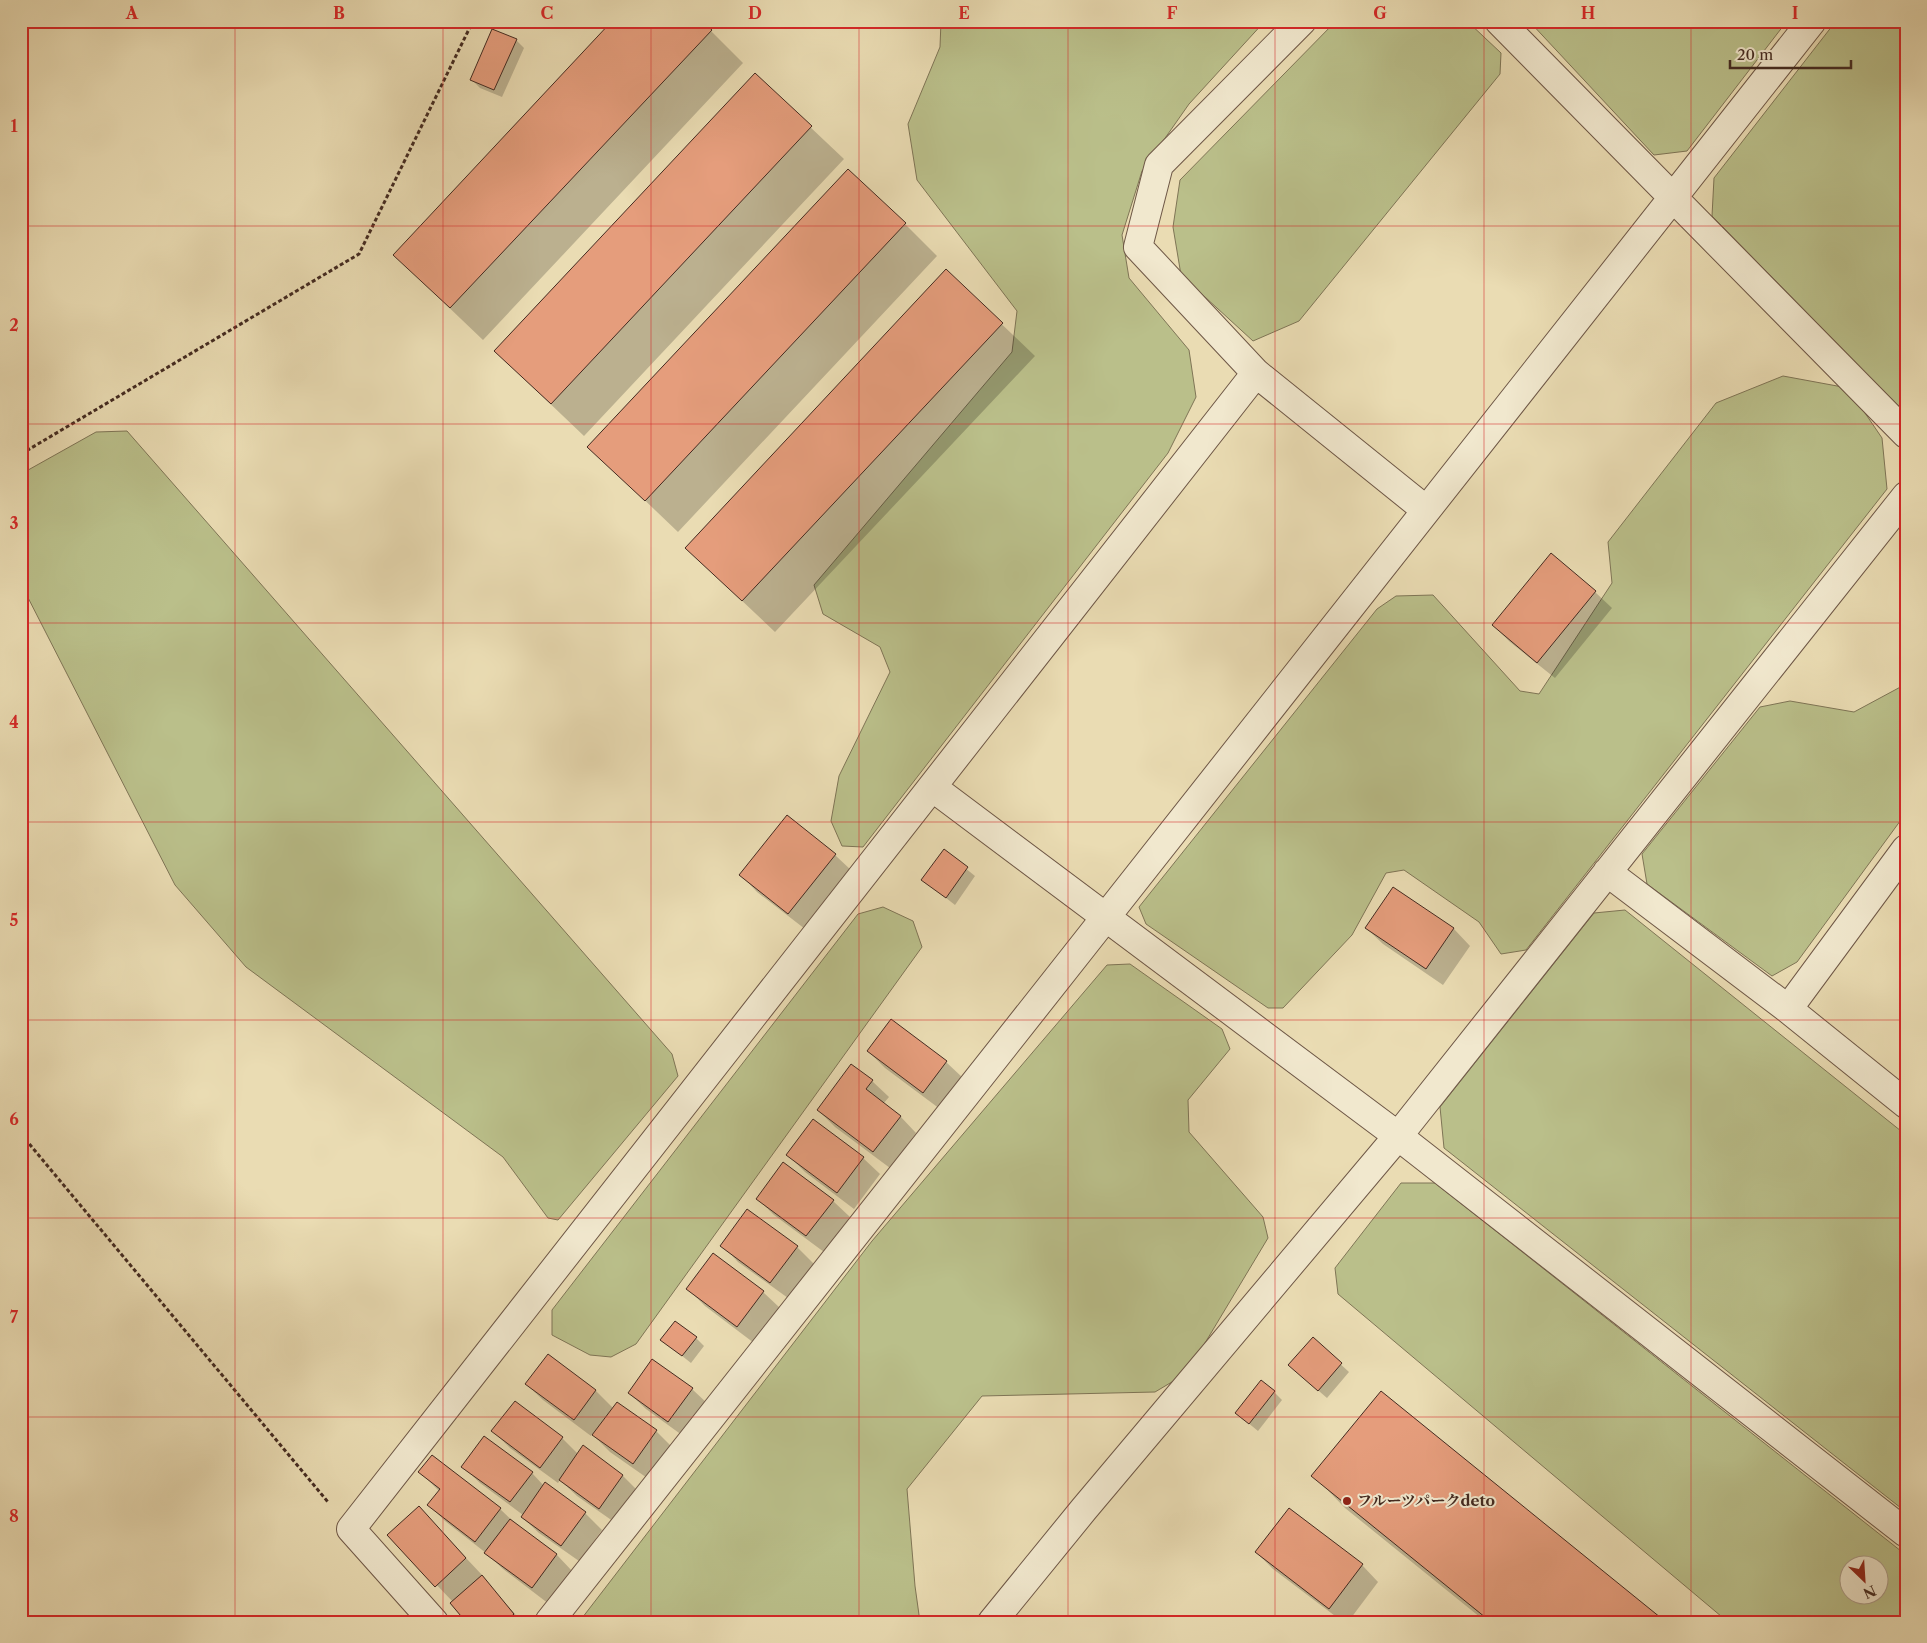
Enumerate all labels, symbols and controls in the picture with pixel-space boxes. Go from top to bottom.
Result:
text: A [125,3,139,23]
text: B [333,3,345,23]
text: C [541,3,553,23]
text: D [748,3,762,23]
text: E [958,3,970,23]
text: F [1167,3,1178,23]
text: G [1373,3,1387,23]
text: H [1581,3,1595,23]
text: I [1792,3,1799,23]
scale bar [1730,38,1851,70]
text: 20 m [1737,45,1773,64]
text: 1 [10,116,18,136]
text: 2 [9,315,19,335]
text: 3 [9,513,19,533]
text: 4 [9,712,19,732]
text: 5 [10,910,19,930]
text: 6 [9,1109,19,1129]
text: 7 [10,1307,19,1327]
place label: フルーツパークdeto [1357,1491,1495,1510]
marker: フルーツパークdeto [1341,1495,1353,1507]
text: 8 [9,1506,19,1526]
north arrow [1840,1556,1890,1606]
text: N [1860,1581,1879,1603]

